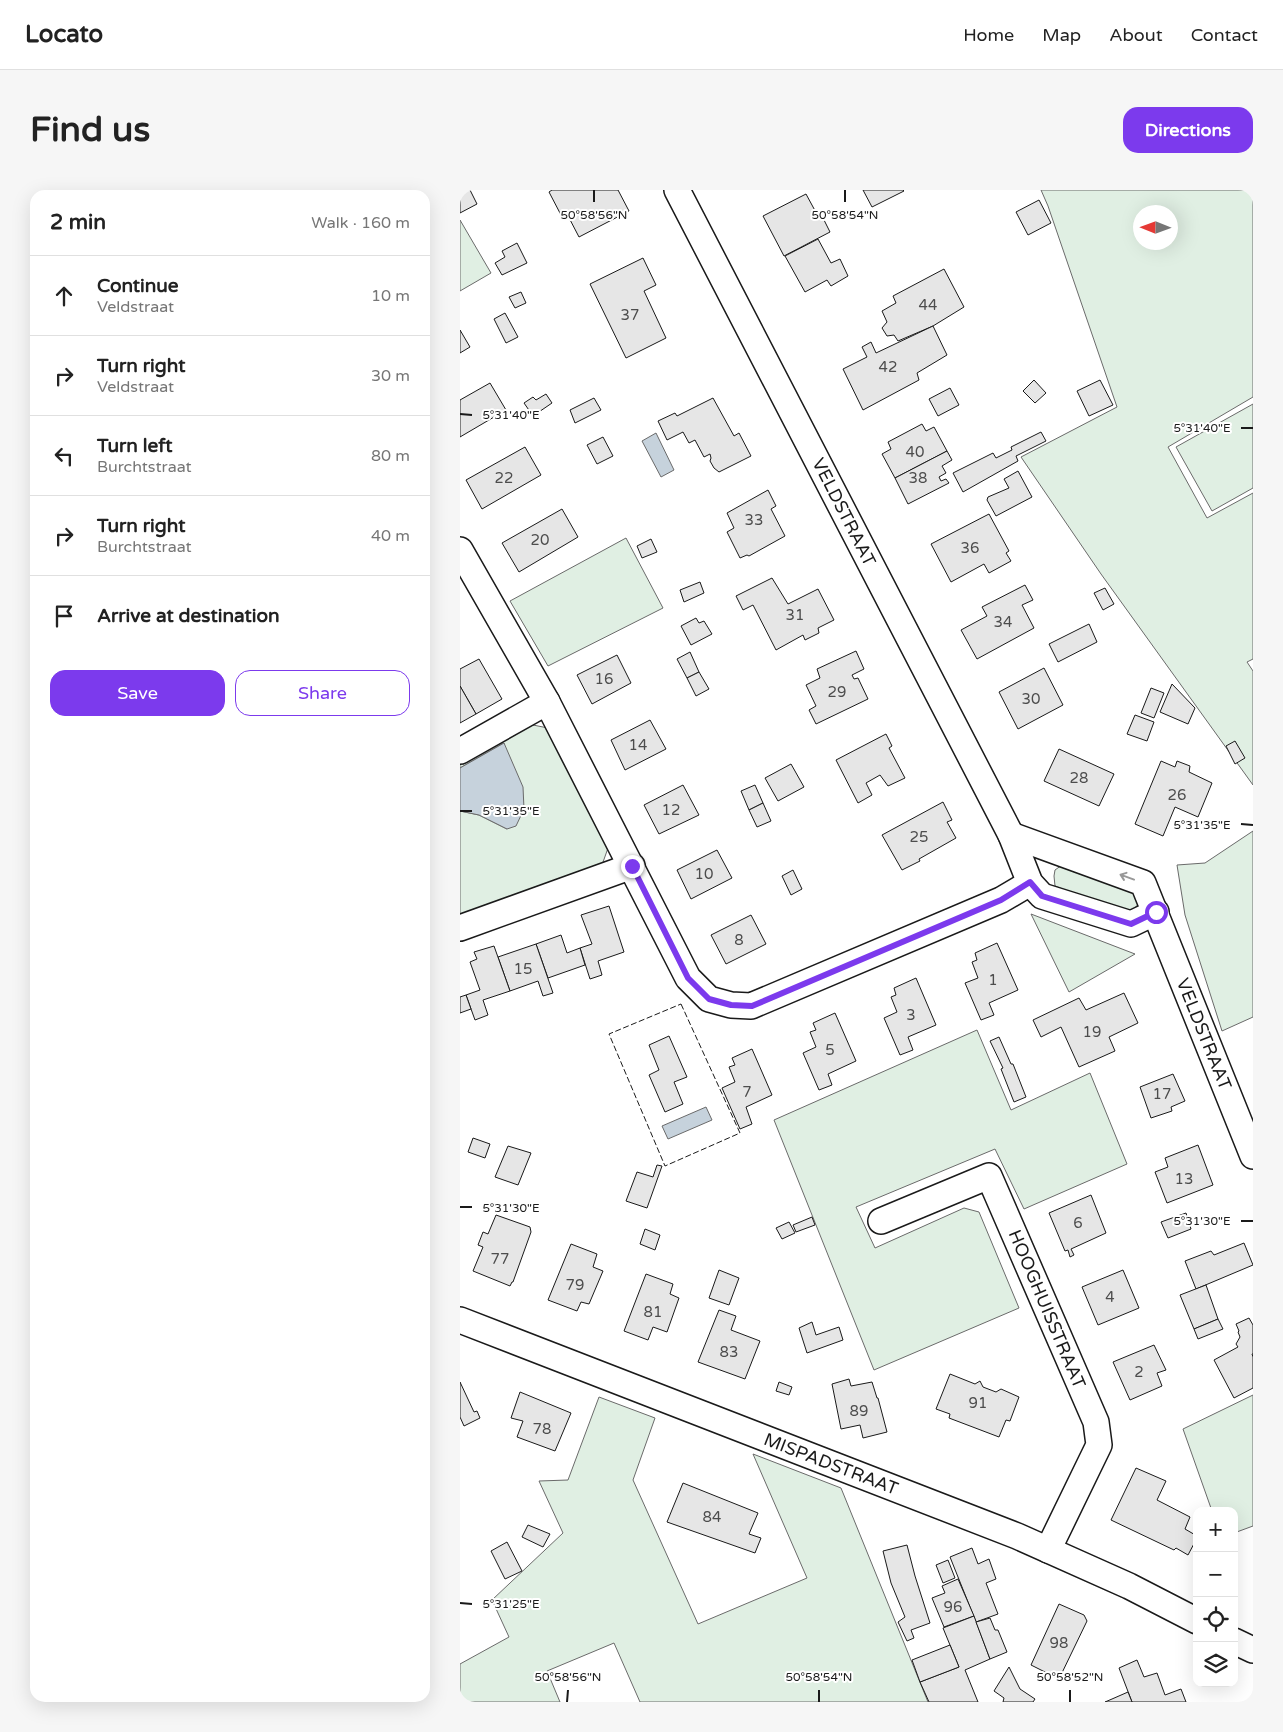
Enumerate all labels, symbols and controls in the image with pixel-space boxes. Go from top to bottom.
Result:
text: Locato [25,20,103,49]
text: Home [963,24,1014,46]
text: Map [1042,24,1081,46]
text: About [1109,24,1163,46]
text: Contact [1191,24,1258,46]
button: Directions [1123,107,1253,153]
text: Find us [30,109,150,151]
north arrow [1133,205,1178,250]
text: 50°58'56"N [561,208,628,222]
text: 50°58'54"N [812,208,879,222]
text: 2 min [50,210,106,235]
text: Walk · 160 m [311,213,410,233]
text: Continue [97,275,179,297]
icon: ahead [50,282,78,310]
text: 10 m [371,286,410,306]
house number: 44 [919,296,937,314]
text: Veldstraat [97,297,174,317]
house number: 37 [621,306,639,324]
text: Turn right [97,355,185,377]
house number: 42 [879,358,897,376]
icon: right [50,362,78,390]
text: 30 m [371,366,410,386]
text: Veldstraat [97,377,174,397]
text: 5°31'40"E [482,408,540,422]
text: 5°31'40"E [1173,421,1231,435]
text: Turn left [97,435,173,457]
icon: left [50,442,78,470]
house number: 40 [906,443,924,461]
text: 80 m [371,446,410,466]
street label: VELDSTRAAT [807,454,881,570]
text: Burchtstraat [97,457,192,477]
house number: 22 [495,469,513,487]
house number: 38 [909,469,927,487]
house number: 33 [745,511,763,529]
text: Turn right [97,515,185,537]
icon: right [50,522,78,550]
text: 40 m [371,526,410,546]
house number: 20 [531,531,549,549]
text: Burchtstraat [97,537,192,557]
house number: 36 [961,539,979,557]
icon: arrive [50,602,78,630]
text: Arrive at destination [97,605,280,627]
house number: 31 [786,606,804,624]
house number: 34 [994,613,1012,631]
button: Save [50,670,225,716]
button: Share [235,670,410,716]
house number: 16 [595,670,613,688]
house number: 29 [828,683,846,701]
house number: 30 [1022,690,1040,708]
house number: 14 [629,736,647,754]
house number: 28 [1070,769,1088,787]
house number: 26 [1168,786,1186,804]
house number: 12 [662,801,680,819]
text: 5°31'35"E [482,804,540,818]
text: 5°31'35"E [1173,818,1231,832]
house number: 25 [910,828,928,846]
route end [621,855,644,878]
house number: 10 [695,865,713,883]
one-way arrow [1120,872,1135,881]
route start [1145,901,1168,924]
house number: 8 [734,931,744,949]
house number: 15 [514,960,532,978]
house number: 1 [988,971,998,989]
street label: VELDSTRAAT [1172,975,1236,1093]
house number: 3 [906,1006,916,1024]
house number: 19 [1083,1023,1101,1041]
house number: 5 [825,1041,835,1059]
house number: 7 [742,1083,752,1101]
house number: 17 [1153,1085,1171,1103]
house number: 13 [1175,1170,1193,1188]
text: 5°31'30"E [482,1201,540,1215]
house number: 6 [1073,1214,1083,1232]
text: 5°31'30"E [1173,1214,1231,1228]
street label: HOOGHUISSTRAAT [1004,1226,1090,1392]
house number: 77 [491,1250,509,1268]
house number: 79 [566,1276,584,1294]
house number: 4 [1105,1288,1115,1306]
house number: 81 [644,1303,662,1321]
house number: 83 [720,1343,738,1361]
house number: 2 [1134,1363,1144,1381]
house number: 91 [969,1394,987,1412]
house number: 89 [850,1402,868,1420]
house number: 78 [533,1420,551,1438]
street label: MISPADSTRAAT [761,1428,901,1500]
map controls [1193,1507,1238,1687]
button: + [1193,1507,1238,1552]
house number: 84 [703,1508,721,1526]
button: − [1193,1552,1238,1597]
text: 5°31'25"E [482,1597,540,1611]
button: locate [1193,1597,1238,1642]
house number: 96 [944,1598,962,1616]
house number: 98 [1050,1634,1068,1652]
button: layers [1193,1642,1238,1687]
text: 50°58'56"N [535,1670,602,1684]
text: 50°58'54"N [786,1670,853,1684]
text: 50°58'52"N [1037,1670,1104,1684]

